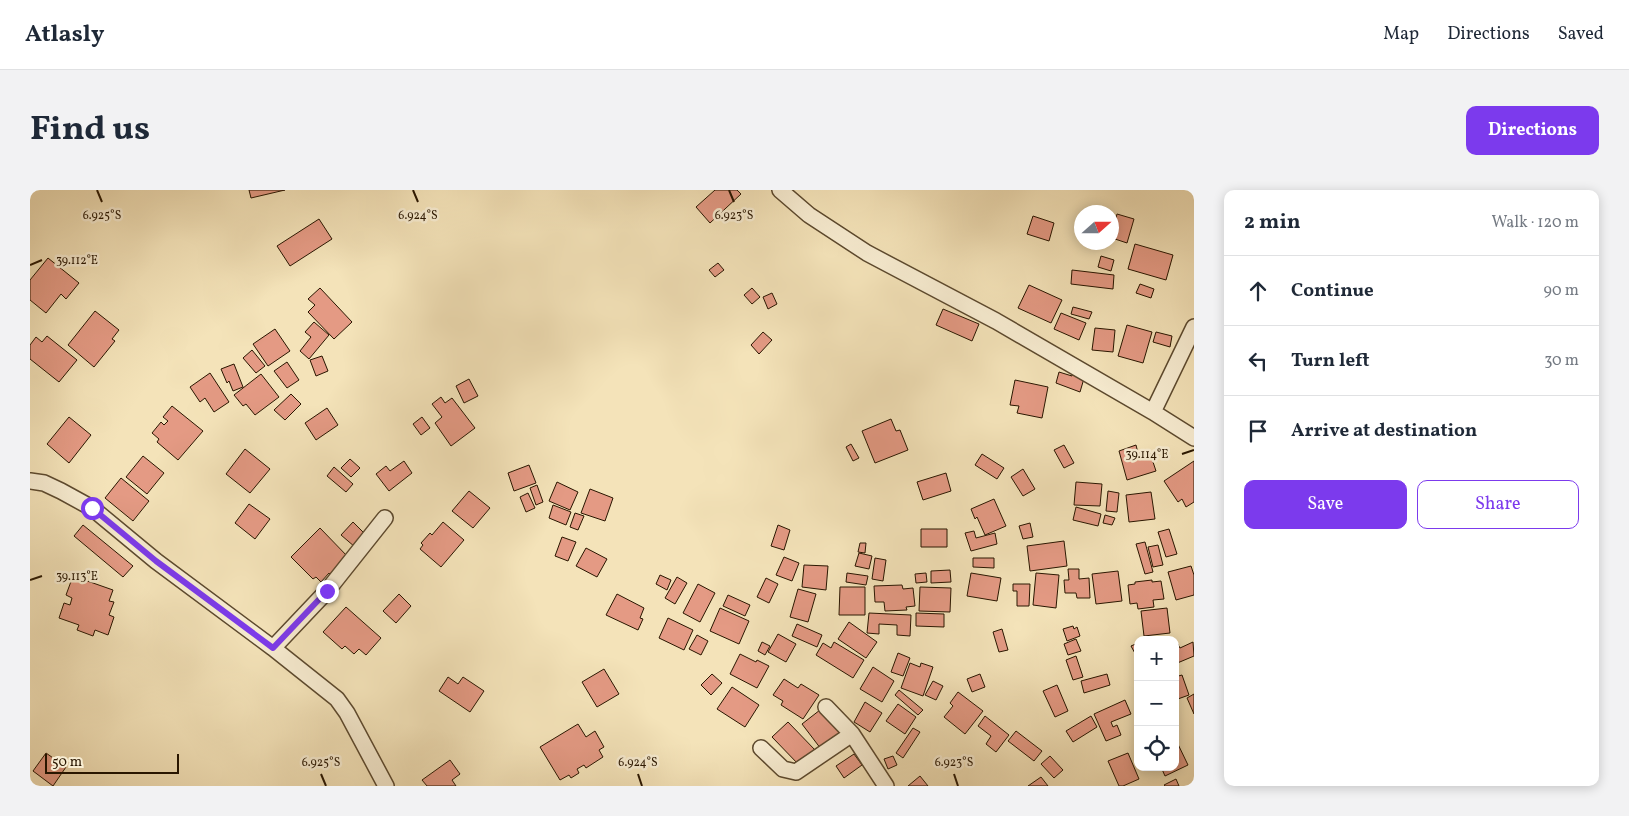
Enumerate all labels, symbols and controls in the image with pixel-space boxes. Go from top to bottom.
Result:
text: Atlasly [25,18,104,52]
text: Map [1383,22,1419,47]
text: Directions [1447,22,1530,47]
text: Saved [1558,22,1604,47]
text: Find us [30,106,150,154]
button: Directions [1466,106,1599,155]
north arrow [1074,205,1119,250]
text: 6.925°S [83,208,121,224]
text: 6.924°S [398,208,438,224]
text: 6.923°S [715,208,753,224]
text: 2 min [1244,208,1301,237]
text: Walk · 120 m [1491,212,1579,234]
text: 39.112°E [56,253,98,269]
icon: ahead [1244,277,1272,305]
text: Continue [1291,278,1374,304]
text: 90 m [1543,280,1579,302]
icon: left [1244,347,1272,375]
text: Turn left [1291,348,1370,374]
text: 30 m [1544,350,1579,372]
icon: arrive [1244,417,1272,445]
text: Arrive at destination [1291,418,1477,444]
text: 39.114°E [1126,447,1168,463]
button: Save [1244,480,1407,529]
button: Share [1417,480,1579,529]
route start [81,497,104,520]
text: 39.113°E [56,569,98,585]
route end [316,580,339,603]
map controls [1134,636,1179,771]
button: + [1134,636,1179,681]
button: − [1134,681,1179,726]
button: locate [1134,726,1179,771]
scale bar [45,751,179,774]
text: 50 m [52,753,82,772]
text: 6.925°S [302,755,340,771]
text: 6.924°S [618,755,658,771]
text: 6.923°S [935,755,973,771]

